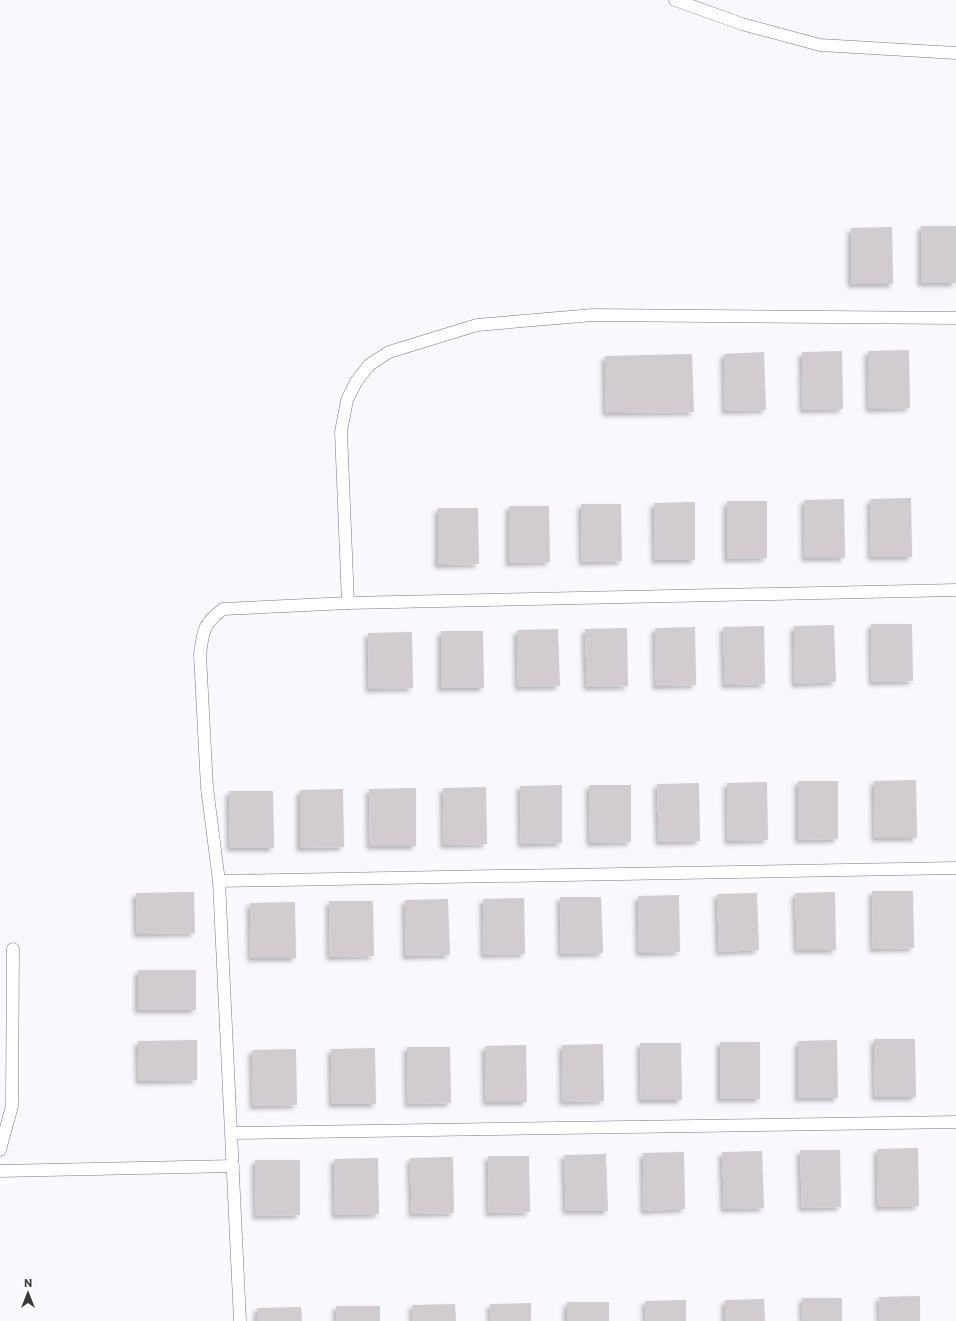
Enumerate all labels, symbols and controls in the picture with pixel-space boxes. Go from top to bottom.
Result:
north arrow [8,1273,48,1313]
text: N [24,1276,32,1289]

